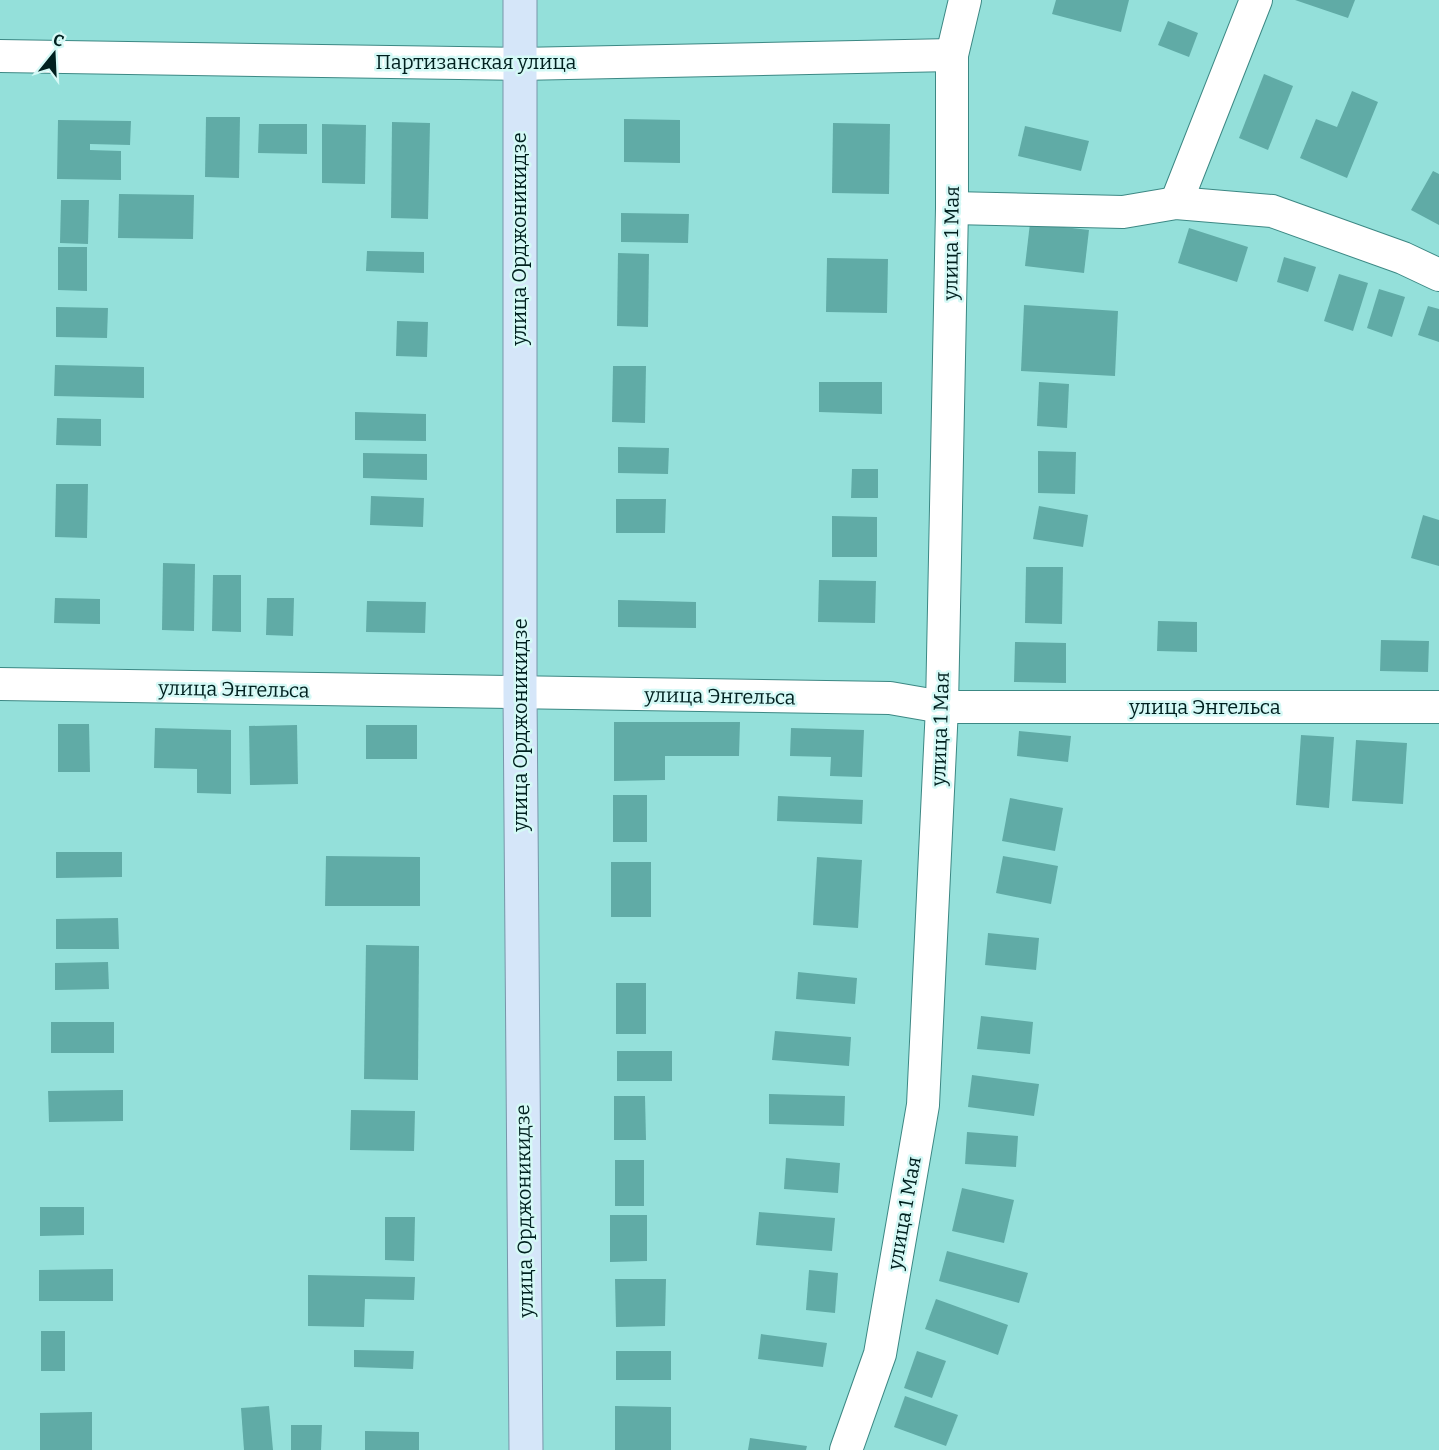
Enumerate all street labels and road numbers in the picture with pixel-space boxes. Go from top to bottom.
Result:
street label: Партизанская улица [375,50,577,74]
street label: улица Орджоникидзе [507,132,531,347]
street label: улица 1 Мая [938,186,964,301]
street label: улица Орджоникидзе [508,618,532,833]
street label: улица 1 Мая [926,671,954,788]
street label: улица Энгельса [157,676,310,702]
street label: улица Энгельса [643,683,796,709]
street label: улица Энгельса [1128,695,1281,719]
street label: улица Орджоникидзе [510,1104,538,1319]
street label: улица 1 Мая [882,1154,926,1272]

